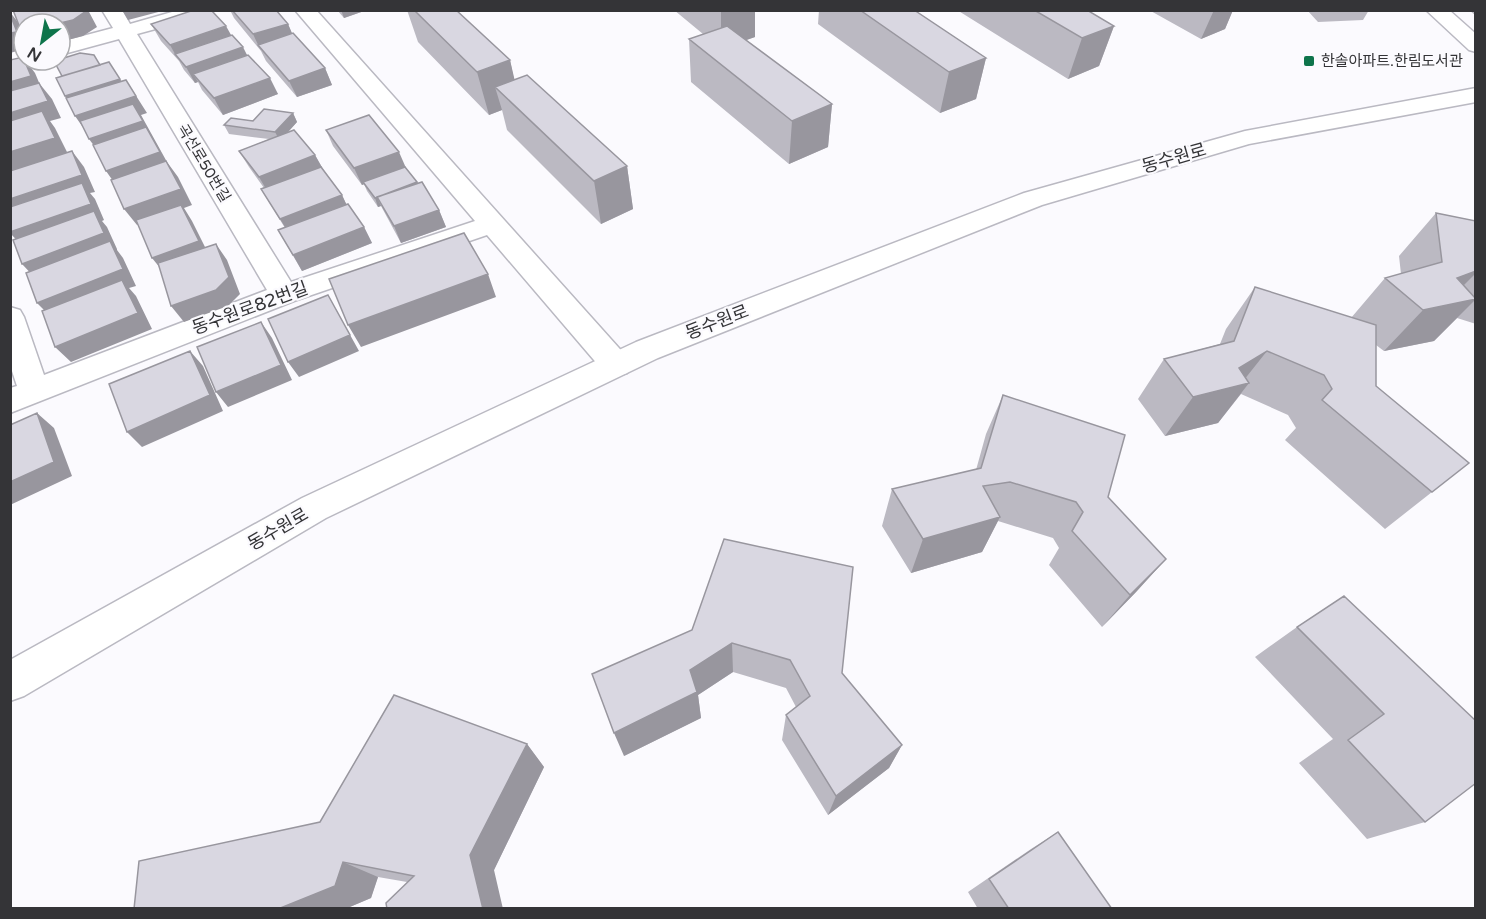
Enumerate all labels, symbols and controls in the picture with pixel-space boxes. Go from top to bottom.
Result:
north arrow [12,12,72,72]
text: N [24,42,45,66]
place label: 한솔아파트.한림도서관 [1321,52,1463,70]
marker: 한솔아파트.한림도서관 [1302,54,1316,68]
street label: 곡선로50번길 [174,121,234,205]
street label: 동수원로 [1139,138,1209,178]
street label: 동수원로82번길 [189,277,311,339]
street label: 동수원로 [682,300,752,344]
street label: 동수원로 [244,503,312,555]

